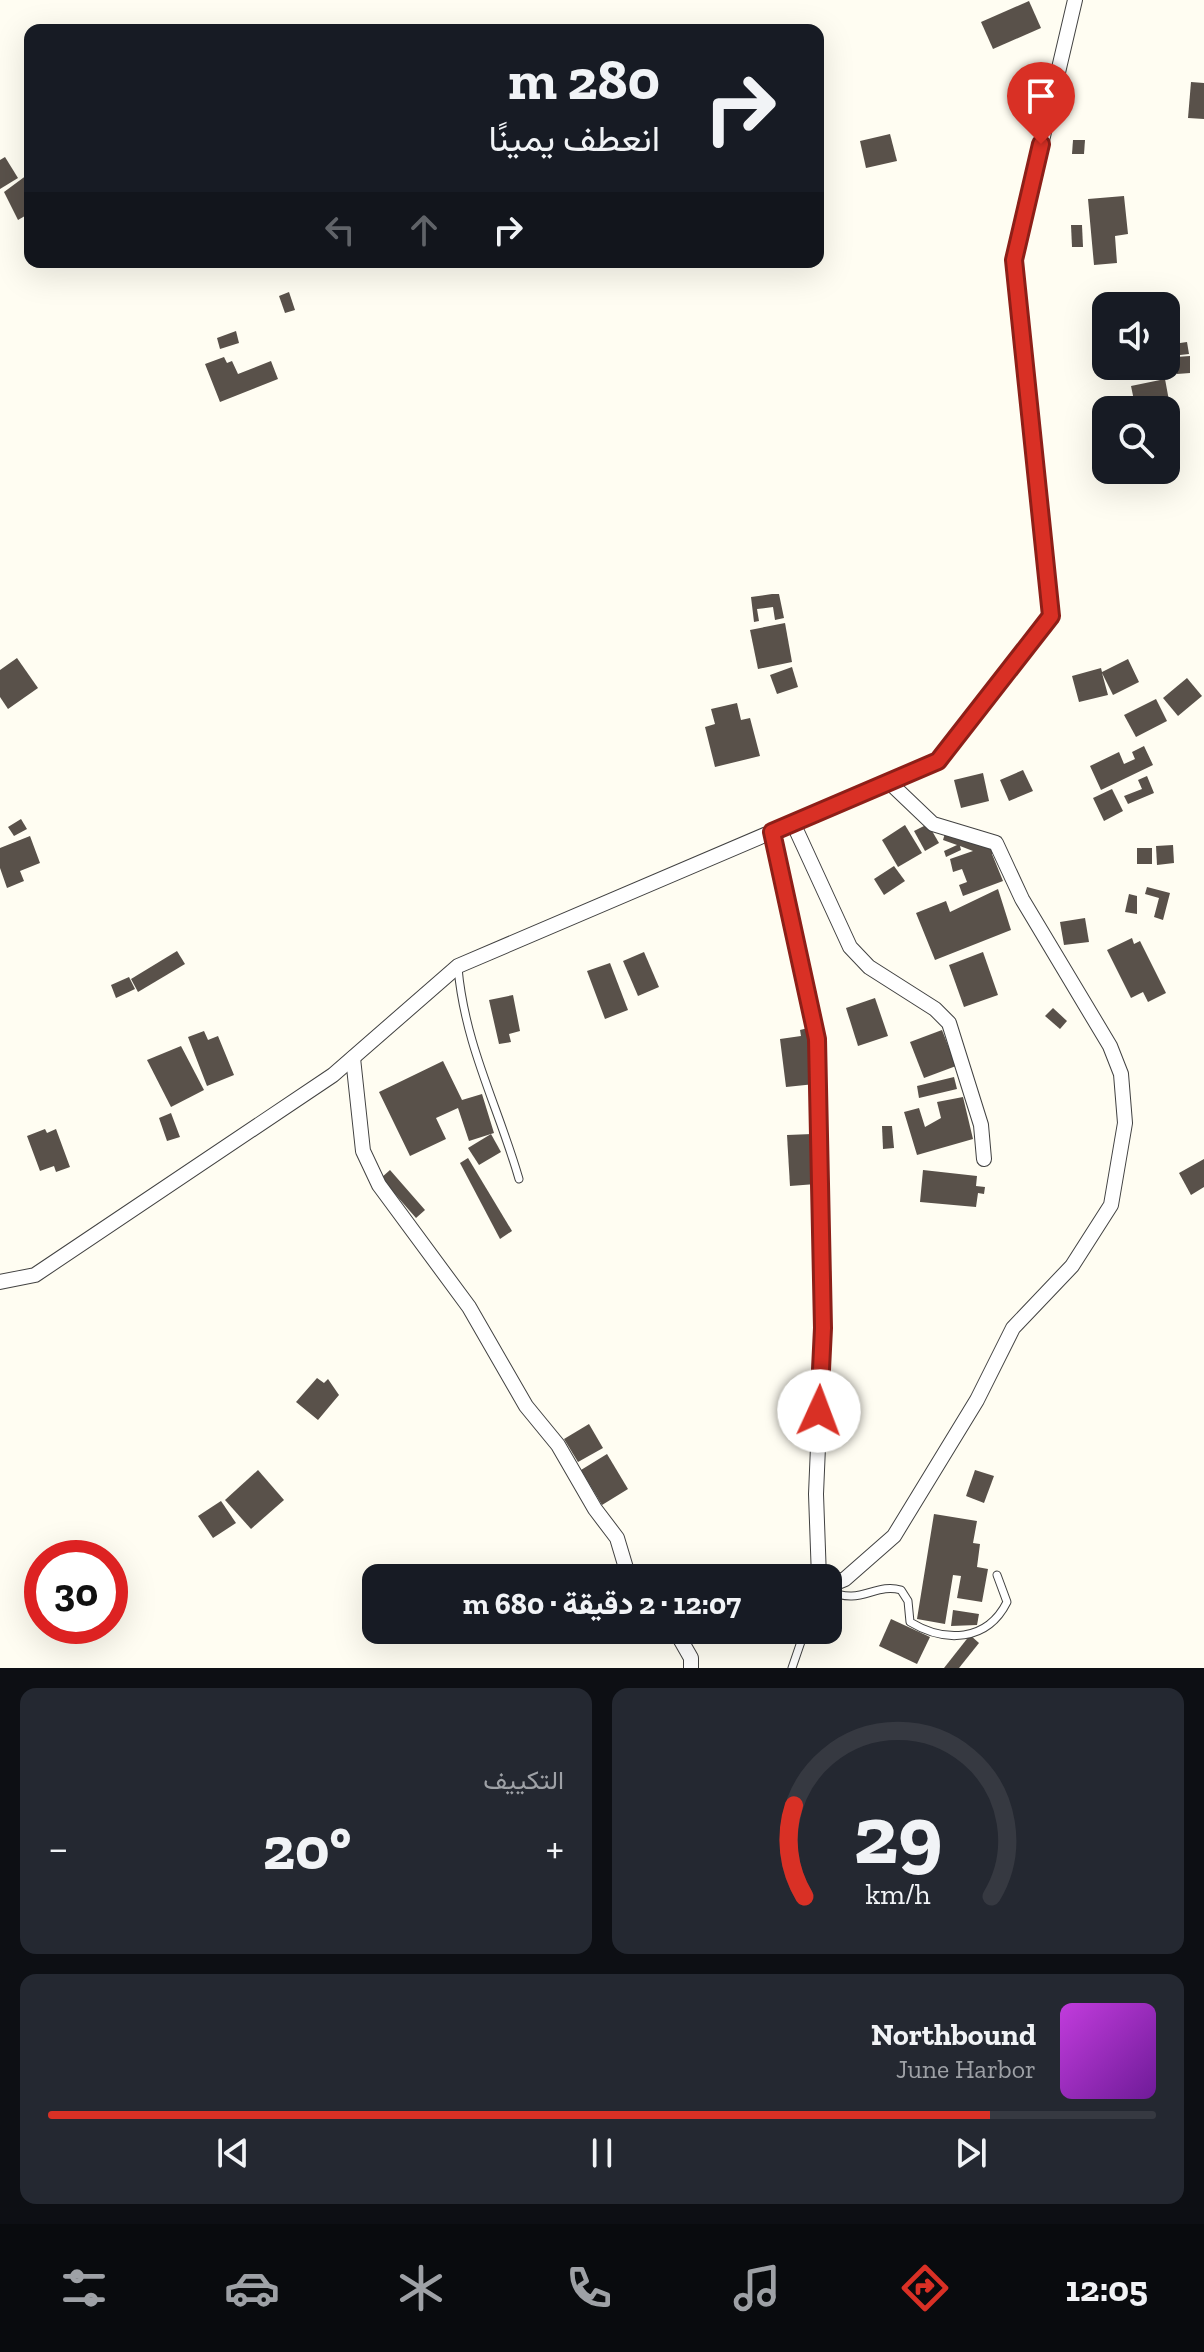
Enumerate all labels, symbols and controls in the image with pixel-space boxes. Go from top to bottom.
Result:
text: 280 m [508,46,660,113]
icon: right [688,56,792,160]
pin [1007,62,1075,144]
icon: arrive [1019,74,1063,118]
text: انعطف يمينًا [488,117,660,160]
icon: left [318,208,362,252]
icon: ahead [402,208,446,252]
icon: right [486,208,530,252]
map controls [1092,292,1180,484]
button: sound [1092,292,1180,380]
button: search [1092,396,1180,484]
position arrow [777,1369,861,1453]
speed limit sign: 30 [24,1540,128,1644]
text: 12:07 · 2 دقيقة · 680 m [463,1586,741,1622]
text: التكييف [483,1764,564,1796]
text: 29 [853,1784,943,1884]
text: 20° [263,1812,351,1884]
text: − [48,1821,69,1874]
text: + [545,1821,564,1874]
text: km/h [865,1877,931,1911]
text: Northbound [871,2017,1036,2053]
text: June Harbor [896,2053,1036,2085]
icon: previous [211,2131,255,2175]
icon: pause [580,2131,624,2175]
icon: next [949,2131,993,2175]
icon: filters [56,2260,112,2316]
icon: car [224,2260,280,2316]
icon: climate [393,2260,449,2316]
icon: phone [561,2260,617,2316]
icon: music [729,2260,785,2316]
icon: directions [897,2260,953,2316]
text: 12:05 [1066,2267,1148,2310]

